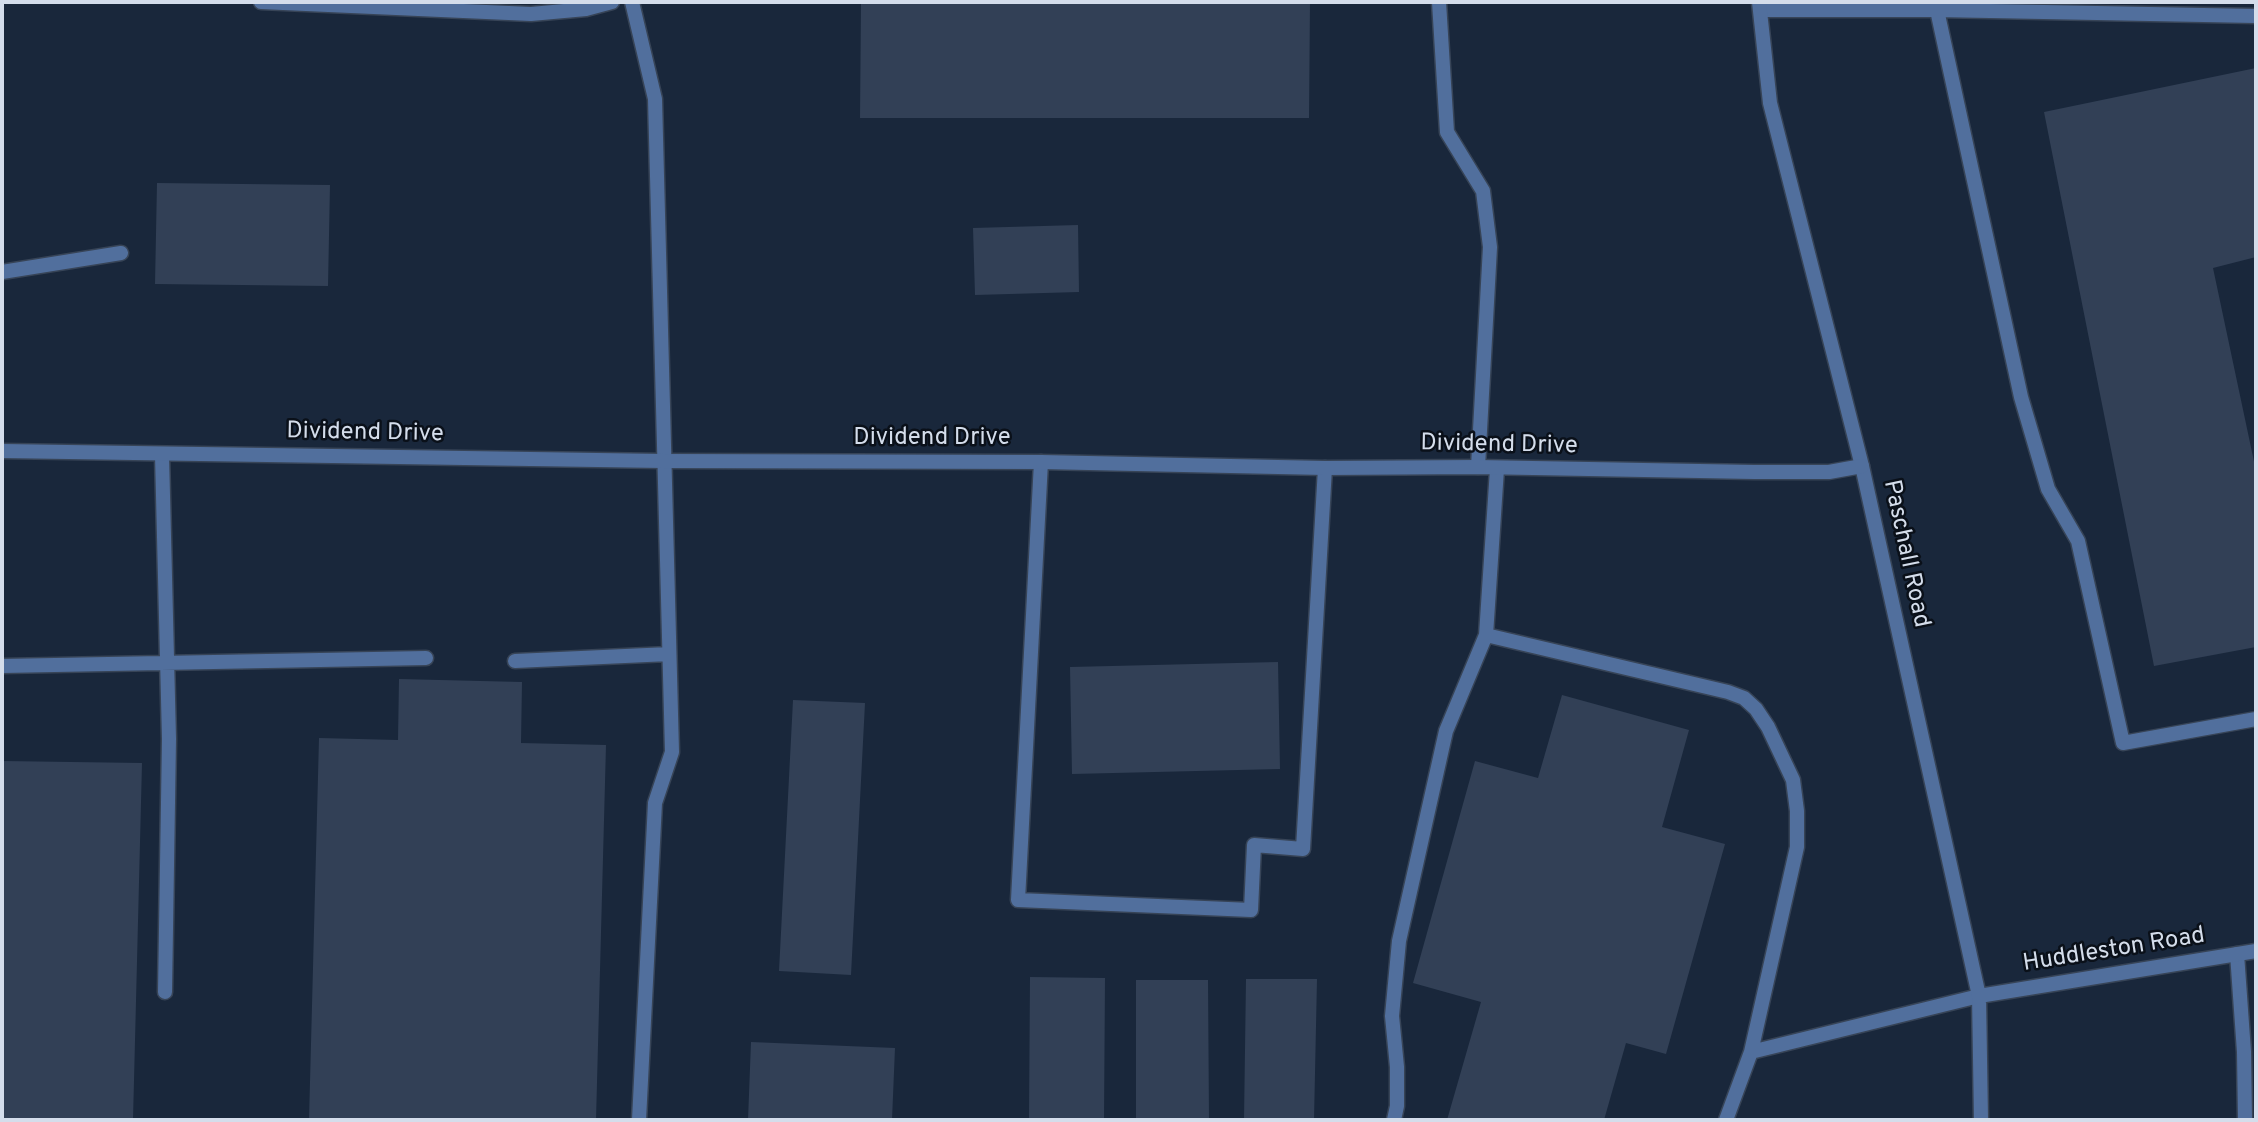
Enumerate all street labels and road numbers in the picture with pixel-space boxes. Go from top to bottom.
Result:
street label: Dividend Drive [286,418,444,450]
street label: Dividend Drive [853,425,1011,453]
street label: Dividend Drive [1420,430,1578,462]
street label: Paschall Road [1875,477,1935,631]
street label: Huddleston Road [2021,922,2207,980]

